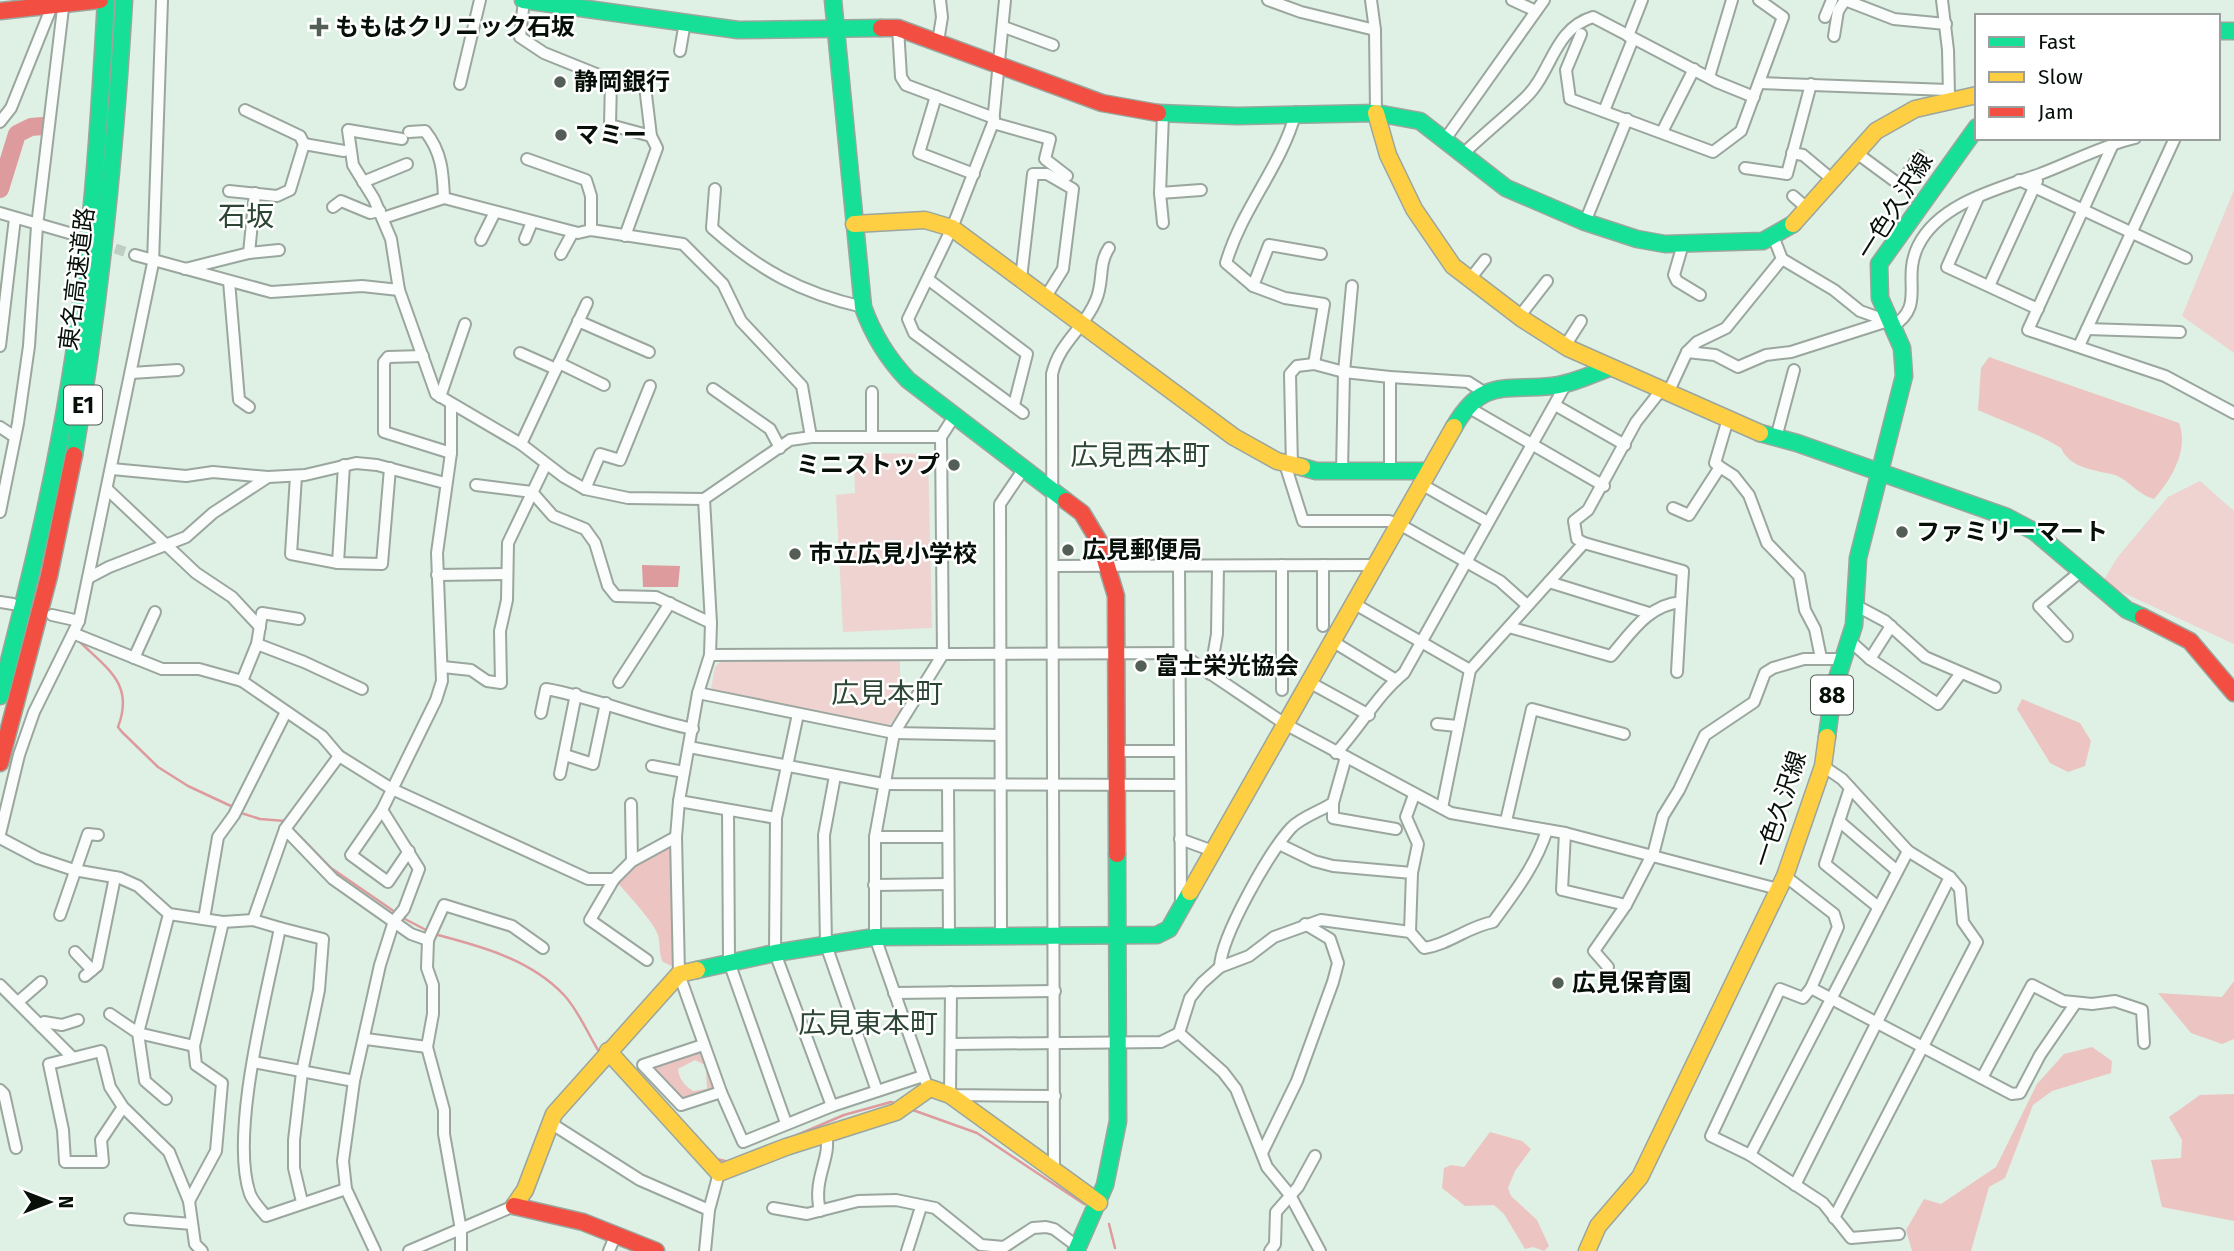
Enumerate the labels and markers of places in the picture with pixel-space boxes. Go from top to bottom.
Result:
place label: ももはクリニック石坂 [335,13,575,41]
marker: ももはクリニック石坂 [309,17,329,37]
place label: 静岡銀行 [574,68,670,96]
marker: 静岡銀行 [552,74,568,90]
place label: マミー [575,121,647,149]
marker: マミー [553,127,569,143]
place label: ミニストップ [796,451,940,479]
marker: ミニストップ [946,457,962,473]
place label: ファミリーマート [1916,518,2108,546]
marker: ファミリーマート [1894,524,1910,540]
place label: 広見郵便局 [1082,536,1202,564]
place label: 市立広見小学校 [809,540,977,568]
marker: 広見郵便局 [1060,542,1076,558]
marker: 市立広見小学校 [787,546,803,562]
place label: 富士栄光協会 [1155,652,1299,680]
marker: 富士栄光協会 [1133,658,1149,674]
place label: 広見保育園 [1572,969,1692,997]
marker: 広見保育園 [1550,975,1566,991]

